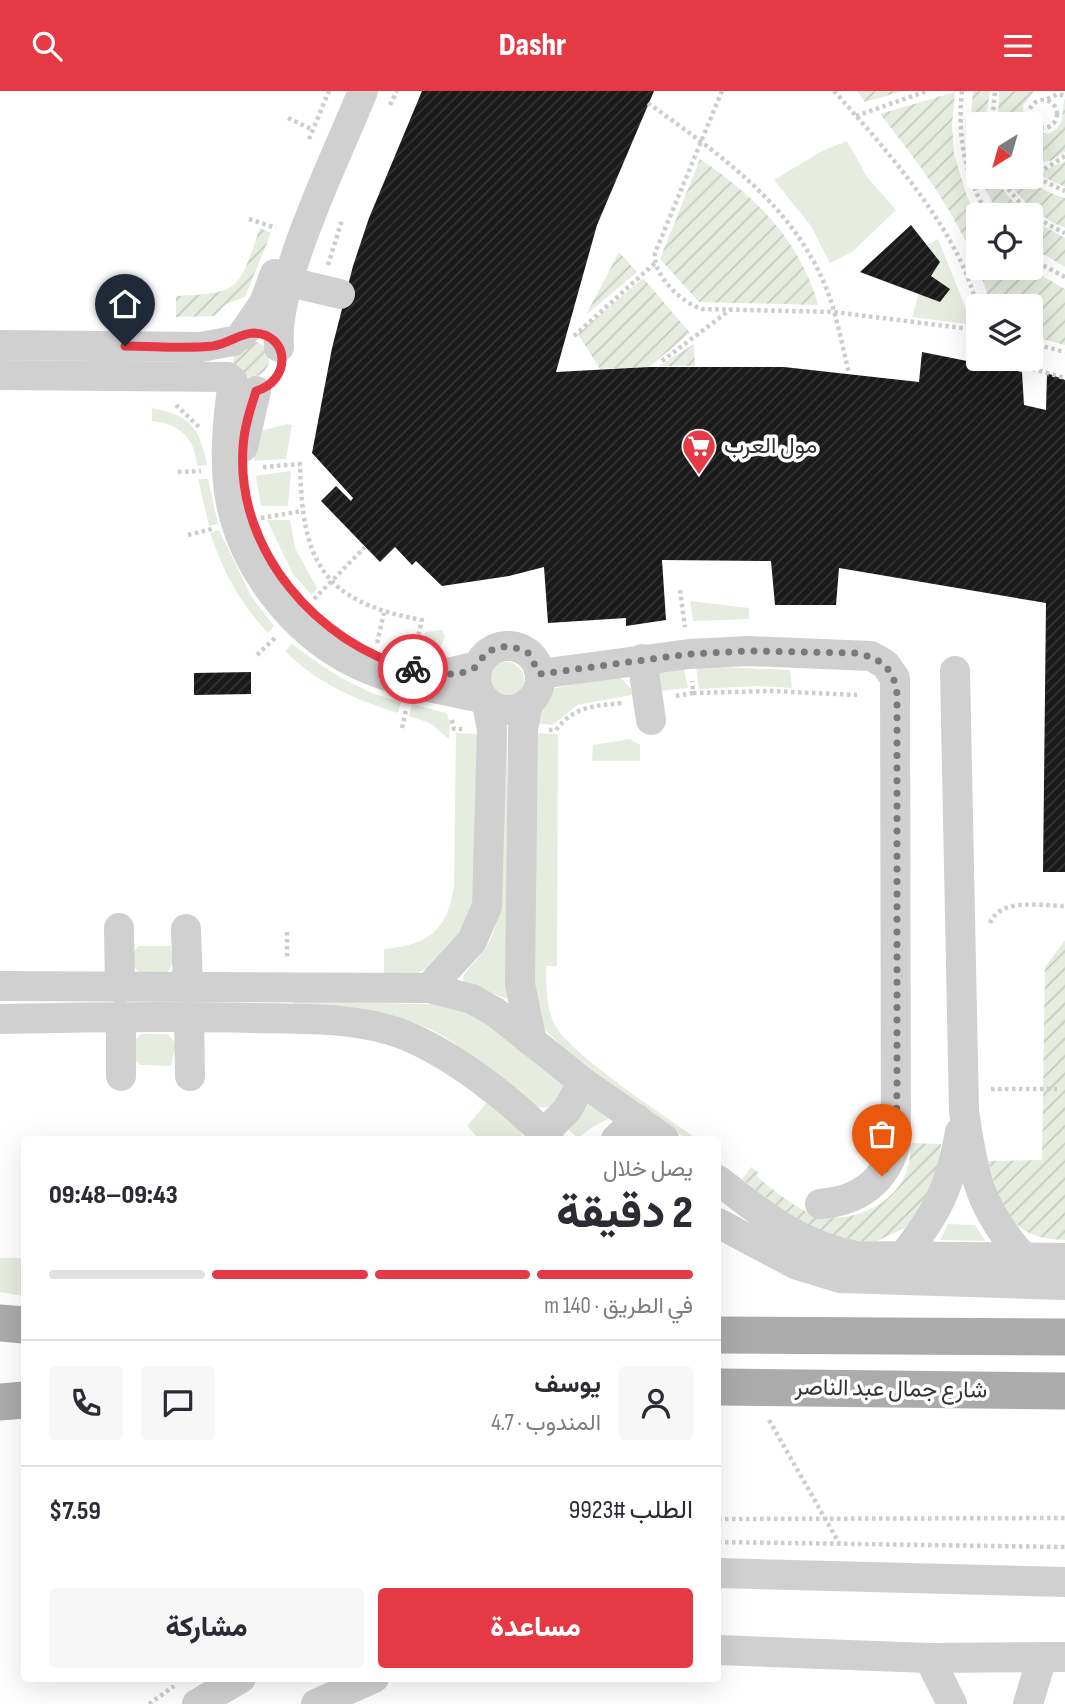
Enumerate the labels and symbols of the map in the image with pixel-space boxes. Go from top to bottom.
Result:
north arrow [966,112,1043,189]
pin [95,274,155,346]
supermarket icon: مول العرب [680,427,718,476]
place label: مول العرب [724,432,817,460]
courier [378,634,448,704]
pin [852,1104,912,1176]
street label: شارع جمال عبد الناصر [793,1373,988,1406]

